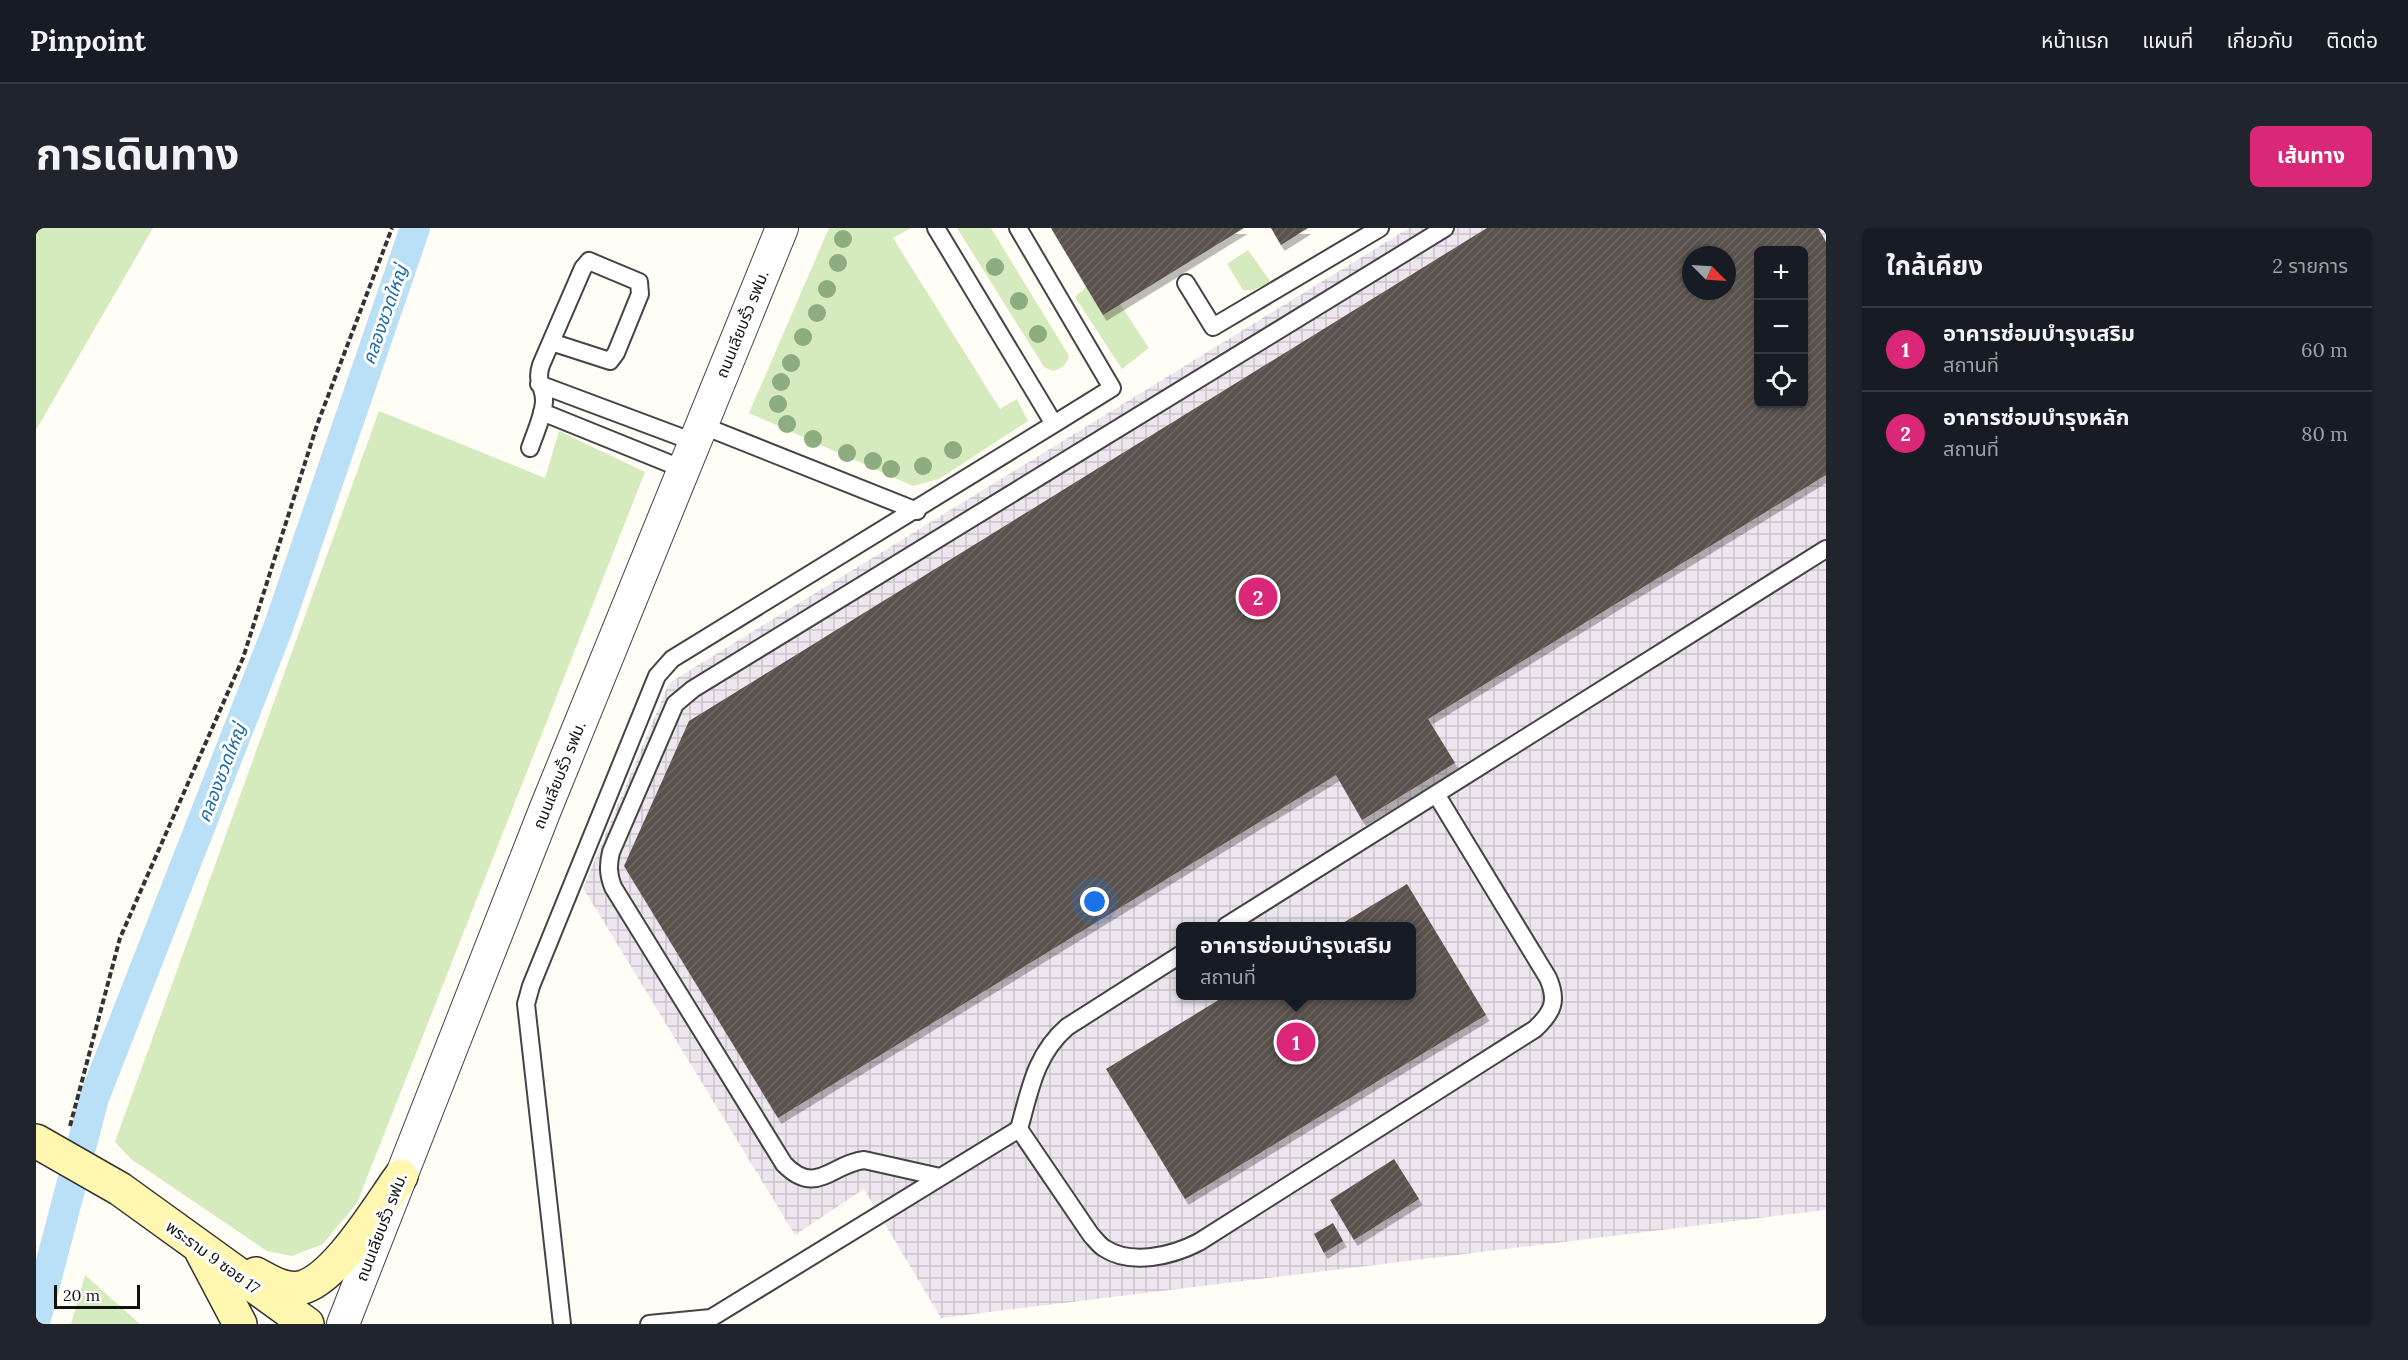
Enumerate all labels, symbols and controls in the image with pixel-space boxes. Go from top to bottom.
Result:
text: Pinpoint [30,23,146,59]
text: หน้าแรก [2041,27,2109,54]
text: แผนที่ [2142,27,2193,54]
text: เกี่ยวกับ [2226,27,2293,54]
text: ติดต่อ [2326,27,2378,54]
button: เส้นทาง [2250,126,2372,187]
text: การเดินทาง [36,127,239,181]
north arrow [1682,246,1736,300]
map controls [1754,246,1808,408]
button: + [1754,246,1808,300]
text: ใกล้เคียง [1886,249,1983,282]
text: 2 รายการ [2272,253,2348,278]
water label: คลองชวดใหญ่ [357,259,413,367]
street label: ถนนเลียบรั้ว รฟม. [711,267,773,381]
button: − [1754,300,1808,354]
text: อาคารซ่อมบำรุงเสริม [1943,319,2135,347]
text: 1 [1901,337,1910,362]
text: 60 m [2301,337,2348,362]
text: สถานที่ [1943,352,1999,377]
button: locate [1754,354,1808,408]
text: อาคารซ่อมบำรุงหลัก [1943,403,2129,431]
text: 2 [1900,421,1911,446]
text: 80 m [2301,421,2348,446]
text: สถานที่ [1943,436,1999,461]
pin: 2 [1238,574,1278,620]
water label: คลองชวดใหญ่ [192,718,252,825]
street label: ถนนเลียบรั้ว รฟม. [528,718,590,832]
your location [1080,887,1109,916]
popup [1176,922,1416,1000]
text: อาคารซ่อมบำรุงเสริม [1200,931,1392,959]
text: สถานที่ [1200,964,1256,989]
pin: 1 [1276,1020,1316,1064]
street label: ถนนเลียบรั้ว รฟม. [351,1170,411,1284]
street label: พระราม 9 ซอย 17 [162,1216,264,1298]
scale bar [54,1282,140,1310]
text: 20 m [63,1285,100,1305]

